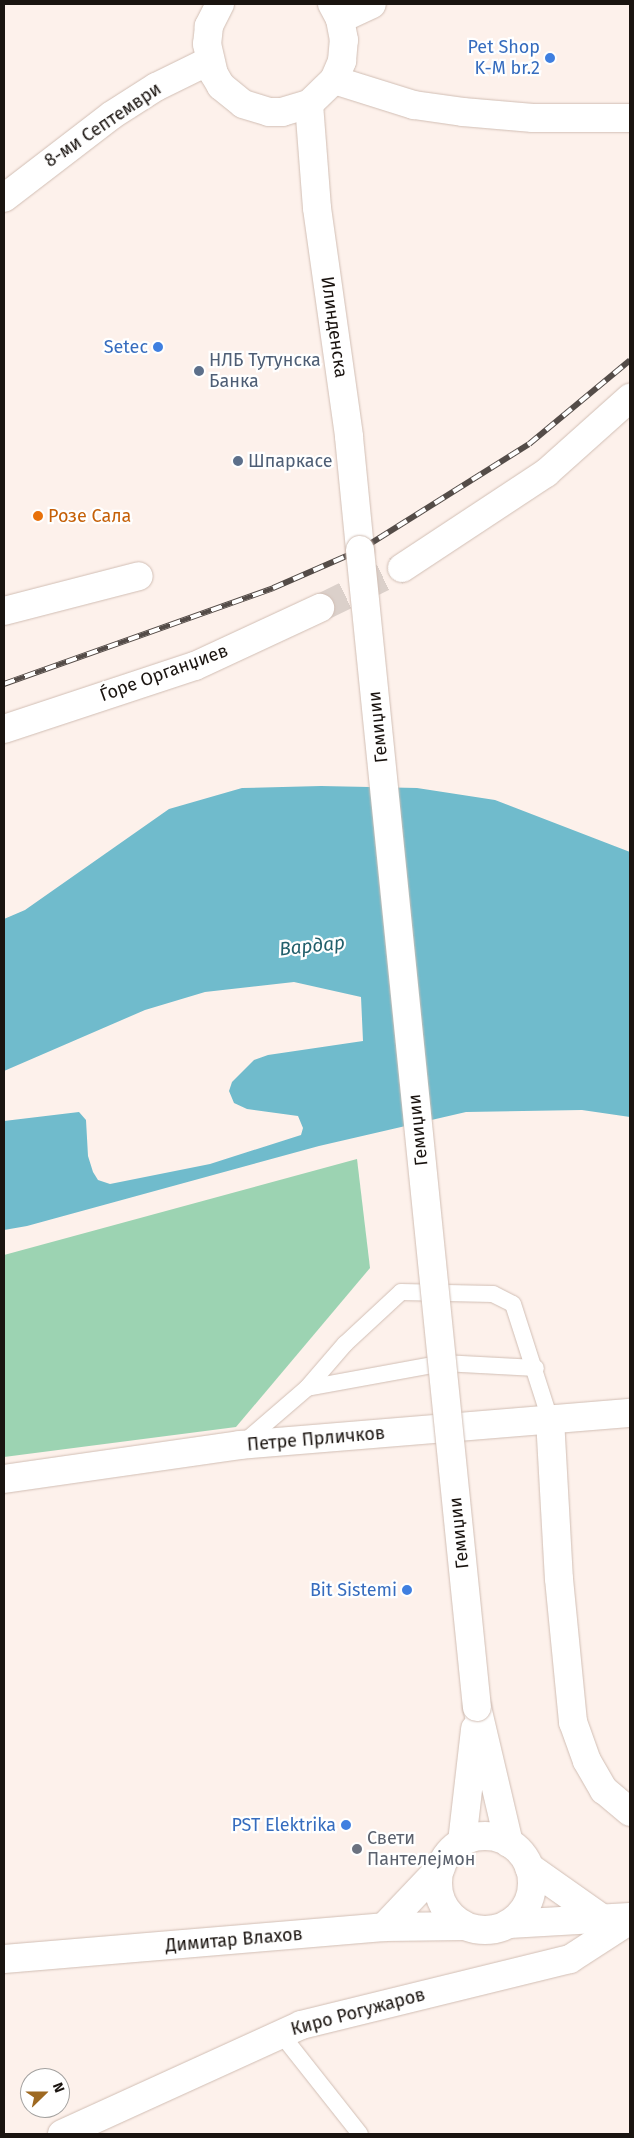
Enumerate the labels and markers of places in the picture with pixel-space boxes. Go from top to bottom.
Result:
place label: Pet Shop K-M br.2 [467,37,540,80]
marker: Pet Shop K-M br.2 [544,52,556,64]
place label: Setec [104,336,148,358]
marker: Setec [152,341,164,353]
place label: НЛБ Тутунска Банка [209,350,321,392]
marker: НЛБ Тутунска Банка [193,365,205,377]
place label: Шпаркасе [248,450,333,472]
marker: Шпаркасе [232,455,244,467]
place label: Розе Сала [48,505,131,527]
marker: Розе Сала [32,510,44,522]
place label: Bit Sistemi [310,1579,397,1601]
marker: Bit Sistemi [401,1584,413,1596]
place label: PST Elektrika [231,1814,336,1836]
marker: PST Elektrika [340,1819,352,1831]
place label: Свети Пантелејмон [367,1828,475,1870]
marker: Свети Пантелејмон [351,1843,363,1855]

